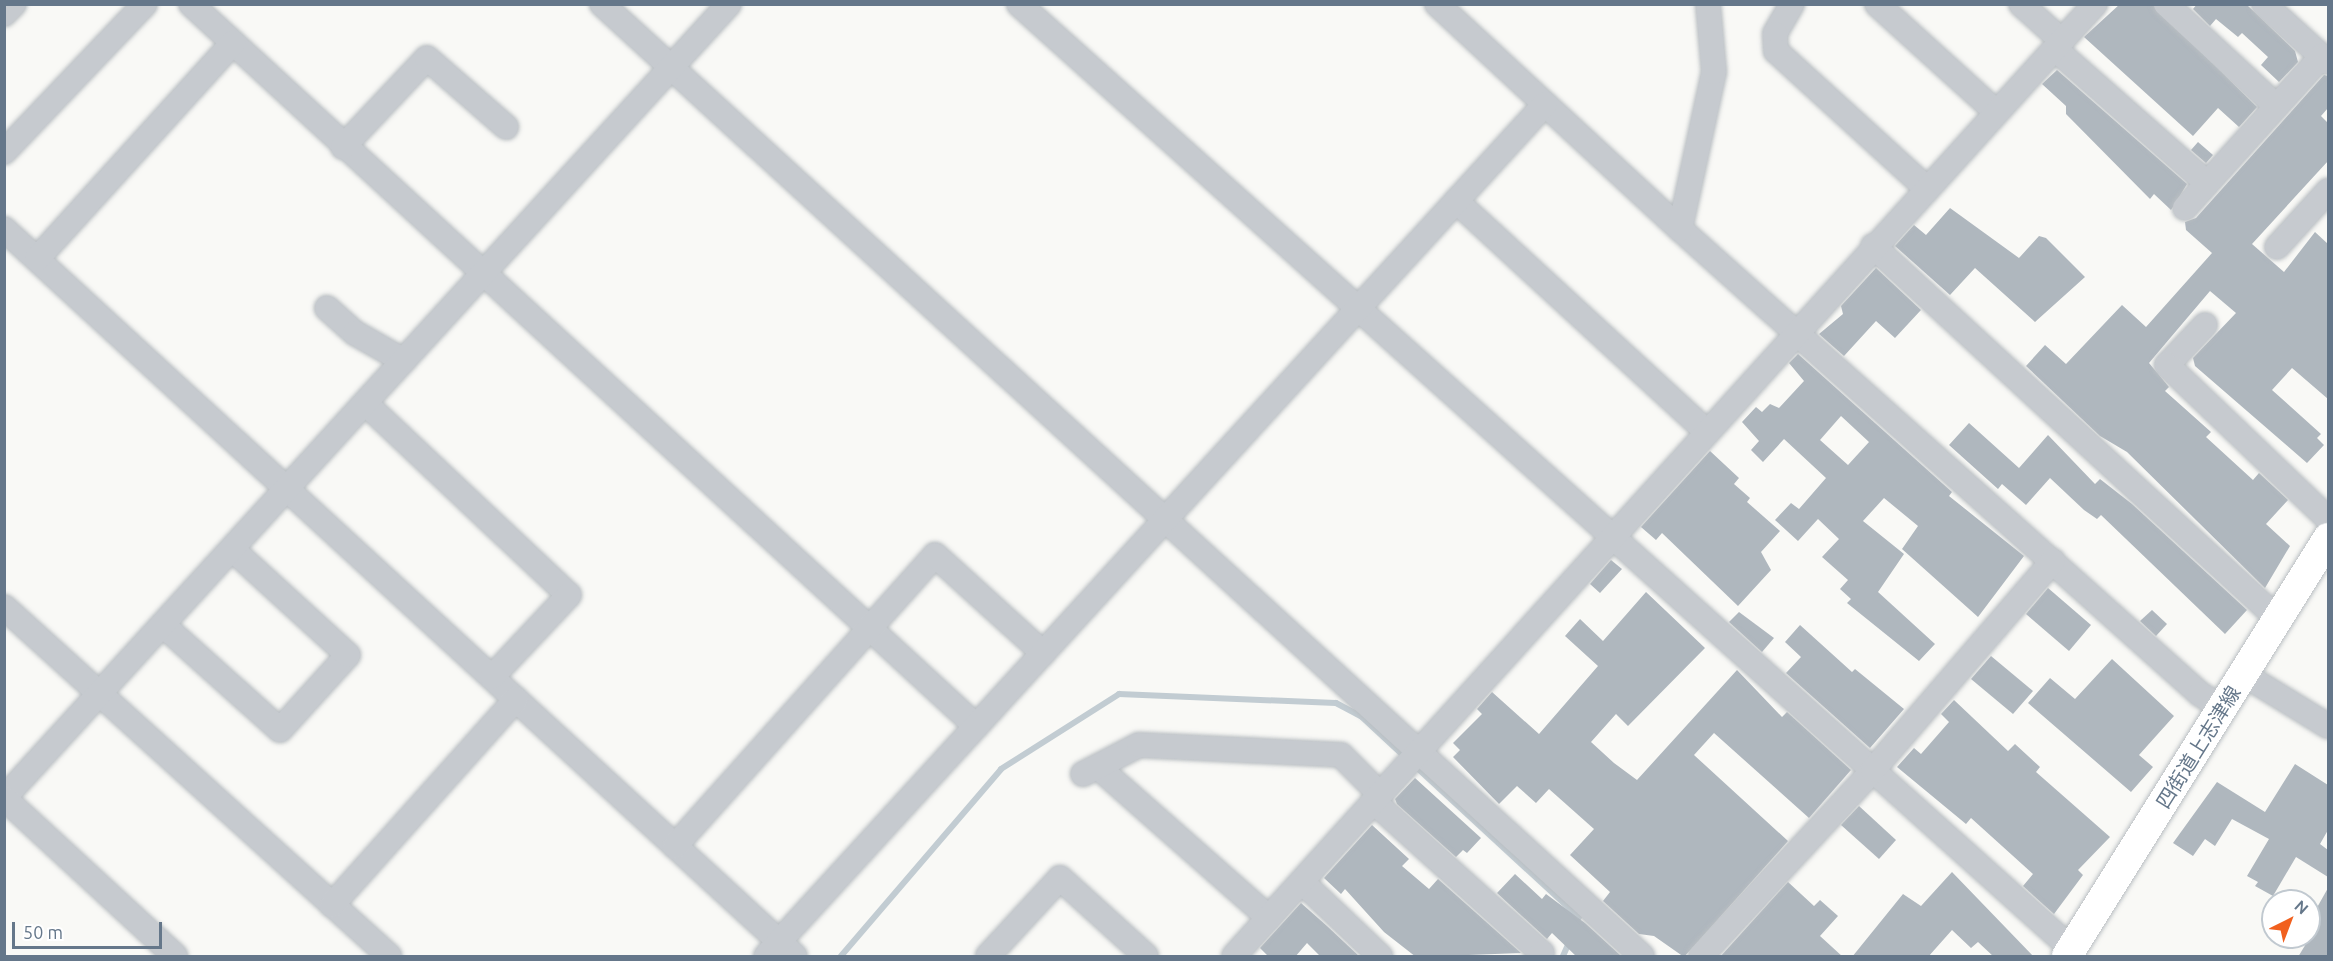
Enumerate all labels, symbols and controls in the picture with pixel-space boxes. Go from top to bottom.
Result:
street label: 四街道上志津線 [2151,681,2245,813]
north arrow [2261,889,2321,949]
text: N [2291,896,2312,918]
scale bar [15,910,165,948]
text: 50 m [23,922,63,942]

